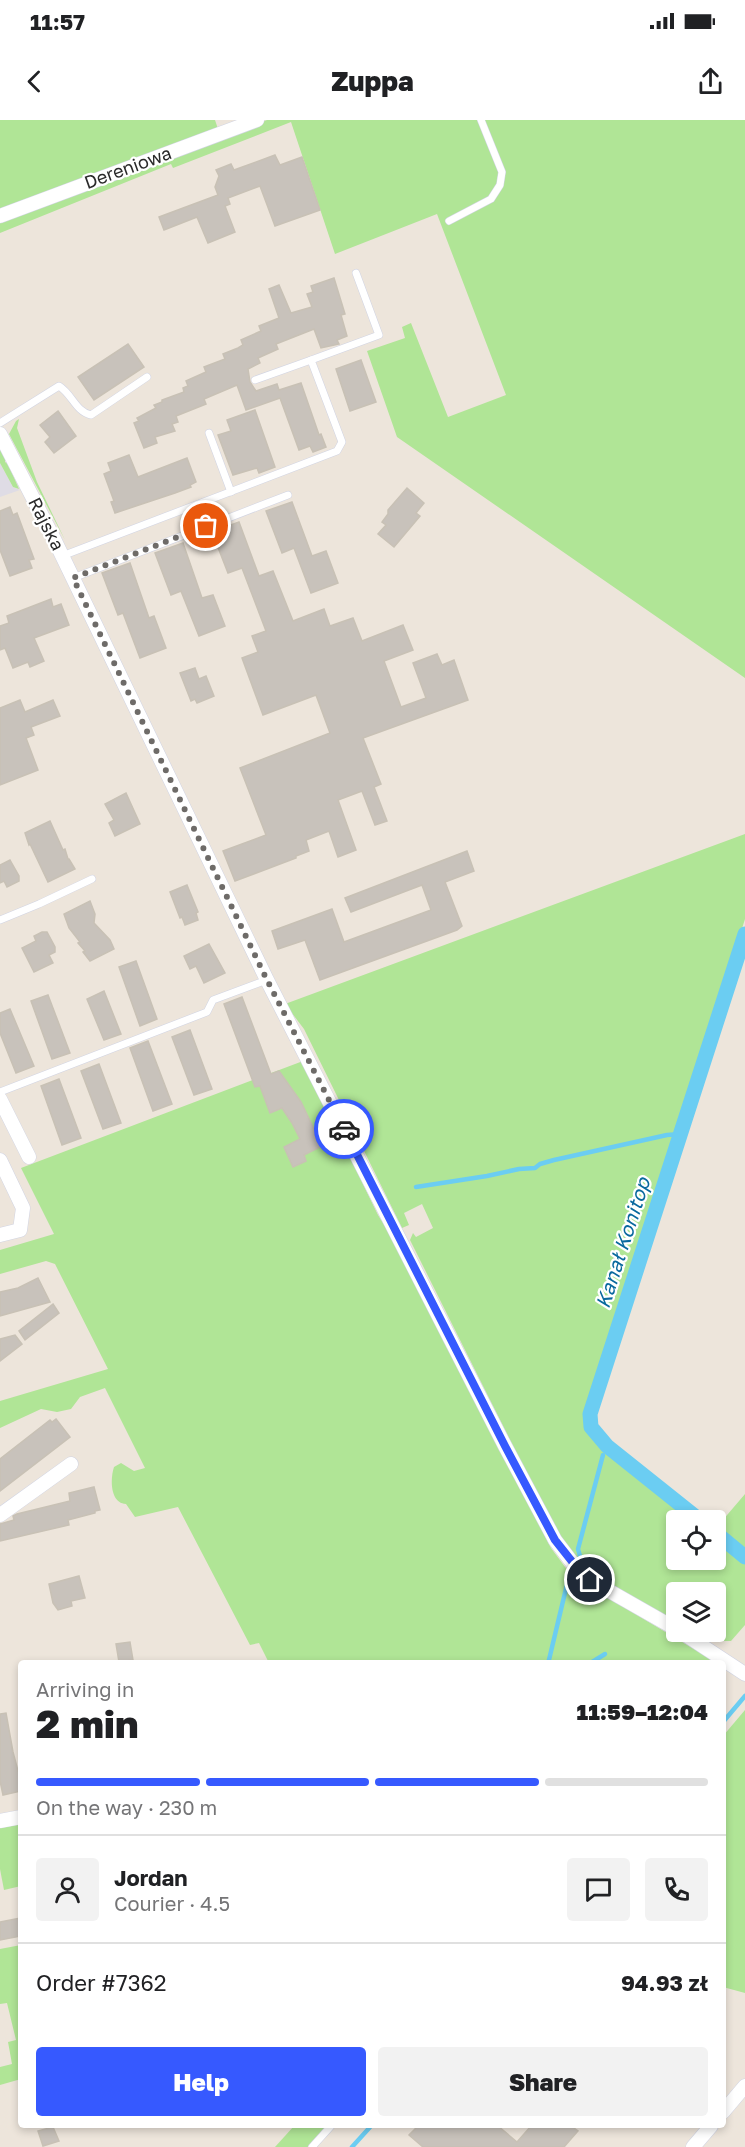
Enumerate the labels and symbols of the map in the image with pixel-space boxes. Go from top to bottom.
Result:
street label: Dereniowa [81,141,174,193]
street label: Rajska [24,493,70,554]
pin [180,500,231,551]
courier [314,1099,374,1159]
water label: Kanał Konitop [590,1173,655,1311]
pin [564,1554,615,1605]

